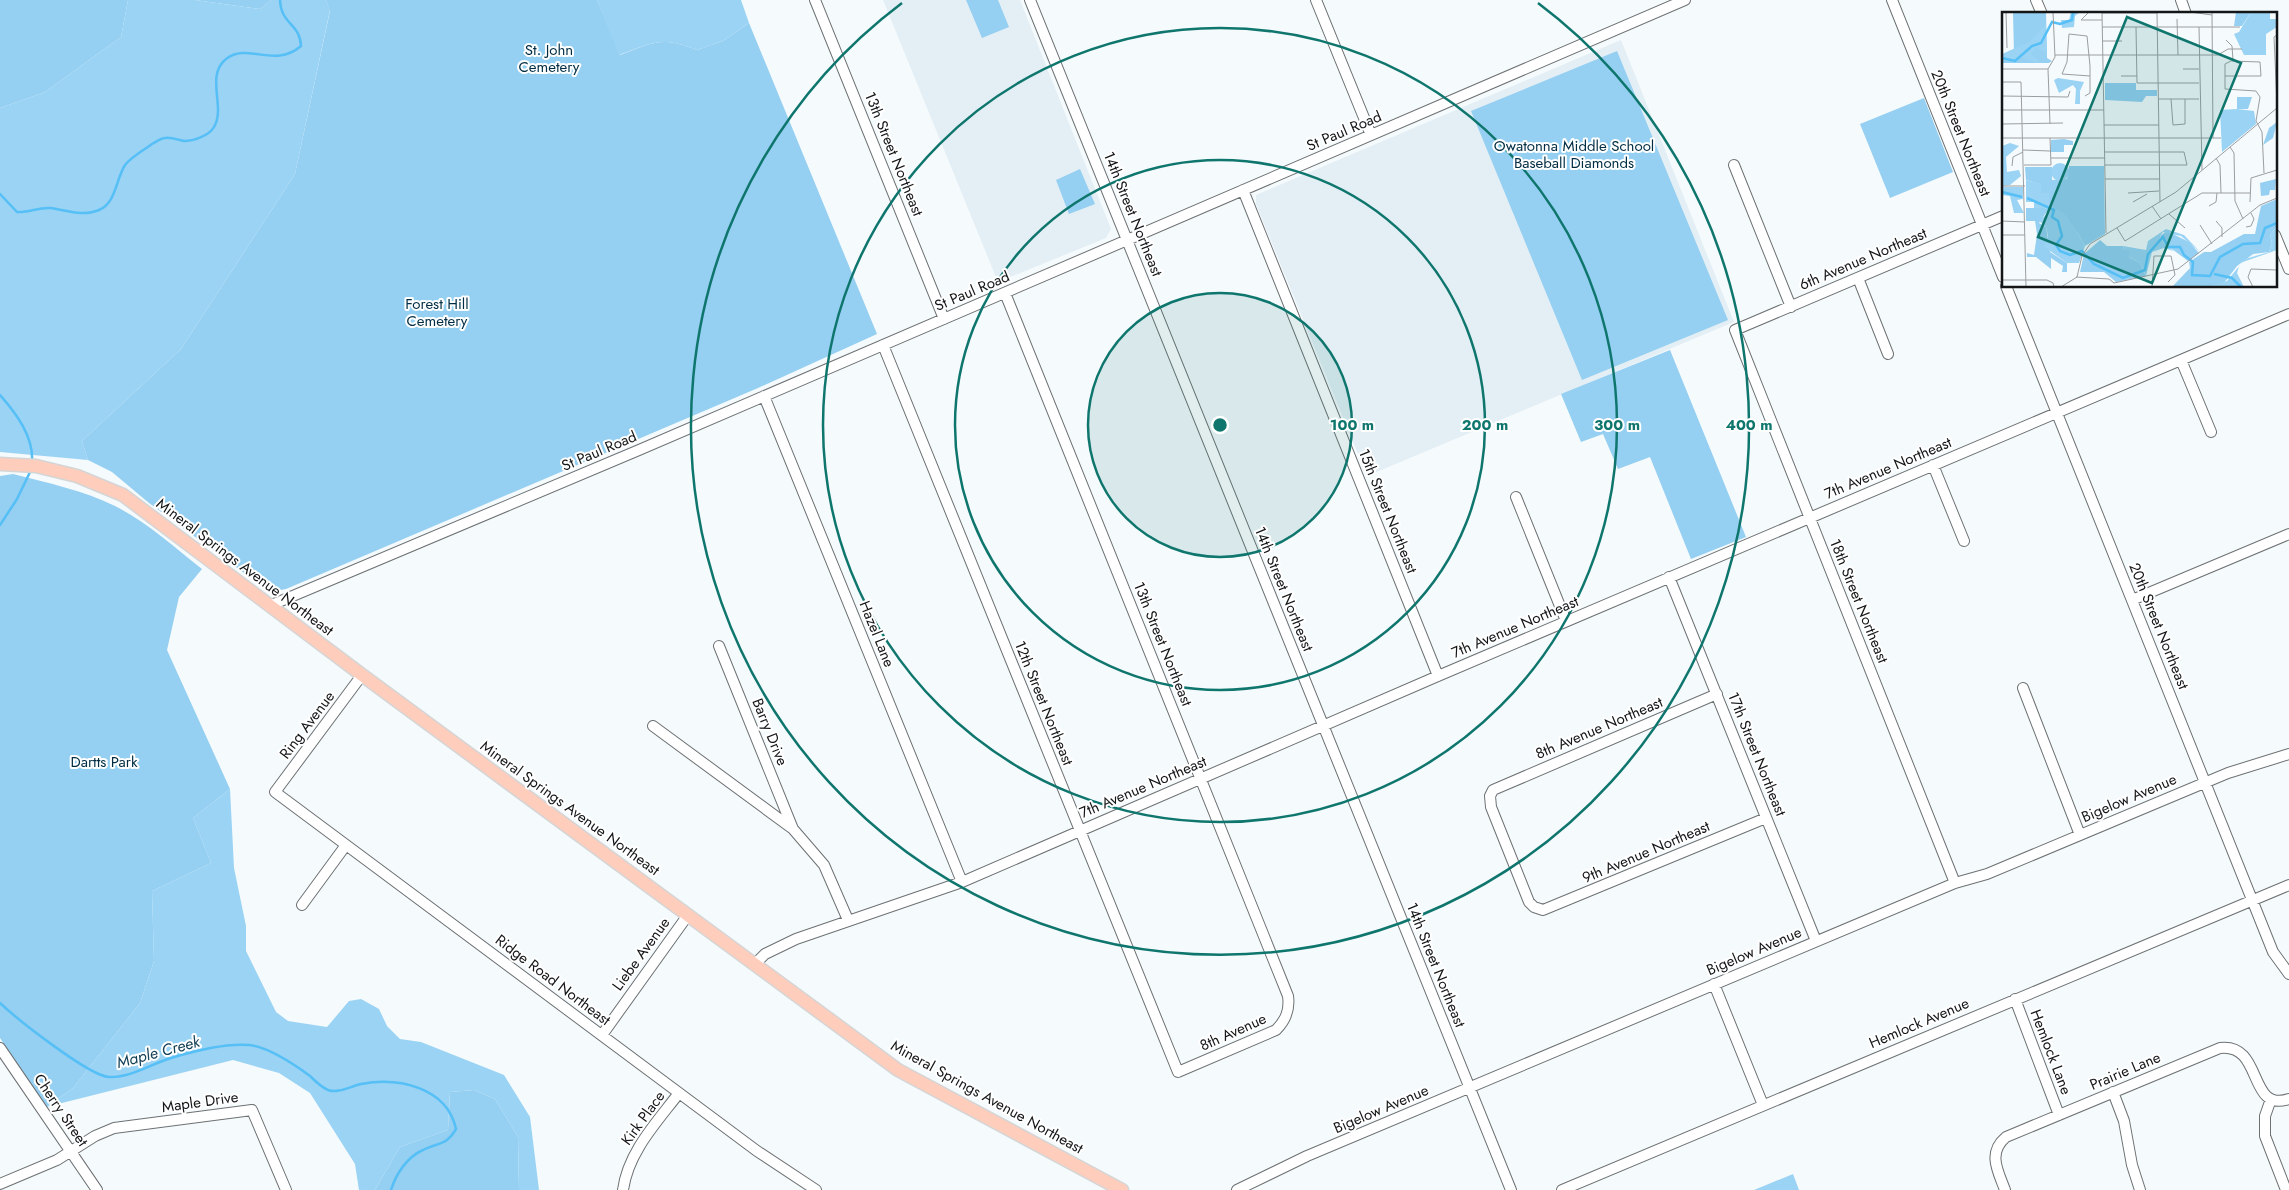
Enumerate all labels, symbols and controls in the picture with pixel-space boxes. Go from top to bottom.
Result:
inset map [2002,12,2276,288]
park label: St. John Cemetery [519,39,580,78]
street label: 20th Street Northeast [1926,66,1997,200]
street label: 13th Street Northeast [859,89,929,220]
street label: St Paul Road [1303,105,1385,157]
park label: Owatonna Middle School Baseball Diamonds [1494,135,1654,174]
street label: 14th Street Northeast [1098,148,1168,280]
street label: 6th Avenue Northeast [1796,222,1931,296]
street label: St Paul Road [931,265,1013,317]
park label: Forest Hill Cemetery [405,293,469,332]
text: 100 m [1330,414,1374,436]
text: 200 m [1462,414,1508,436]
text: 300 m [1594,414,1640,436]
text: 400 m [1725,414,1773,436]
centre of rings [1211,416,1229,434]
street label: St Paul Road [558,425,640,477]
street label: 7th Avenue Northeast [1821,431,1955,505]
street label: 15th Street Northeast [1353,445,1423,577]
street label: Mineral Springs Avenue Northeast [152,493,339,641]
street label: 14th Street Northeast [1249,523,1319,655]
street label: 18th Street Northeast [1824,536,1894,667]
street label: 20th Street Northeast [2124,559,2195,693]
street label: 13th Street Northeast [1128,579,1198,710]
street label: 7th Avenue Northeast [1448,590,1582,664]
street label: Hazel Lane [854,597,900,671]
street label: 12th Street Northeast [1009,637,1079,769]
street label: Ring Avenue [274,686,340,764]
street label: 17th Street Northeast [1722,689,1792,820]
street label: 8th Avenue Northeast [1532,691,1666,765]
street label: Barry Drive [747,695,794,769]
street label: Mineral Springs Avenue Northeast [476,735,665,881]
street label: 7th Avenue Northeast [1076,750,1210,824]
park label: Dartts Park [70,751,138,773]
street label: Bigelow Avenue [2078,768,2180,828]
street label: 9th Avenue Northeast [1579,815,1714,889]
street label: 14th Street Northeast [1401,899,1471,1031]
street label: Liebe Avenue [607,913,675,995]
street label: Bigelow Avenue [1703,921,1805,981]
street label: Ridge Road Northeast [491,929,616,1031]
street label: Hemlock Avenue [1866,992,1973,1054]
street label: Hemlock Lane [2025,1006,2077,1098]
street label: 8th Avenue [1196,1007,1270,1056]
water label: Maple Creek [114,1030,203,1074]
street label: Mineral Springs Avenue Northeast [887,1035,1088,1159]
street label: Prairie Lane [2086,1046,2164,1096]
street label: Cherry Street [29,1069,94,1151]
street label: Bigelow Avenue [1330,1079,1432,1139]
street label: Maple Drive [160,1086,240,1118]
street label: Kirk Place [616,1086,670,1150]

